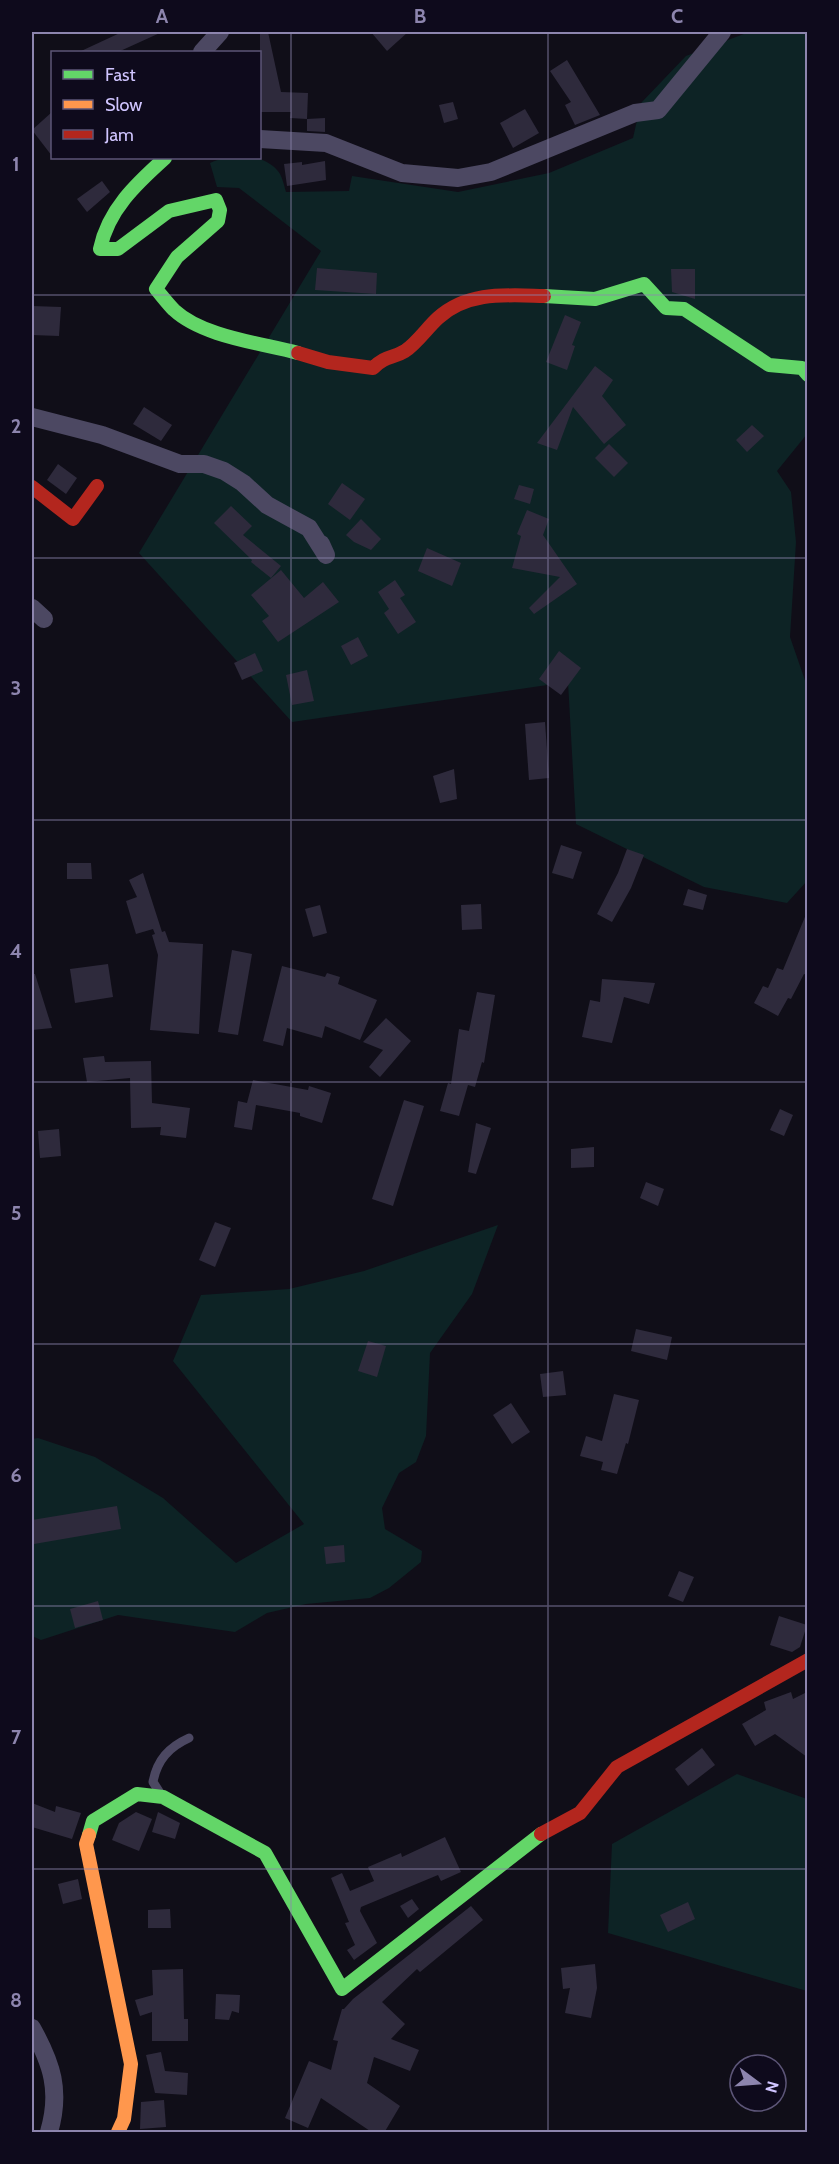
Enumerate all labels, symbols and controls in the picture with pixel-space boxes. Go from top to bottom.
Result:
text: A [156,4,169,28]
text: B [414,4,426,28]
text: C [671,4,683,28]
legend [51,51,261,159]
text: Fast [105,64,136,86]
text: Slow [105,94,142,116]
text: Jam [104,124,134,146]
text: 1 [12,152,20,176]
text: 2 [11,414,21,438]
text: 3 [11,676,21,700]
text: 4 [10,939,22,963]
text: 5 [11,1201,21,1225]
text: 6 [10,1463,22,1487]
text: 7 [11,1725,22,1749]
text: 8 [10,1988,22,2012]
north arrow [728,2053,788,2113]
text: N [761,2079,783,2095]

